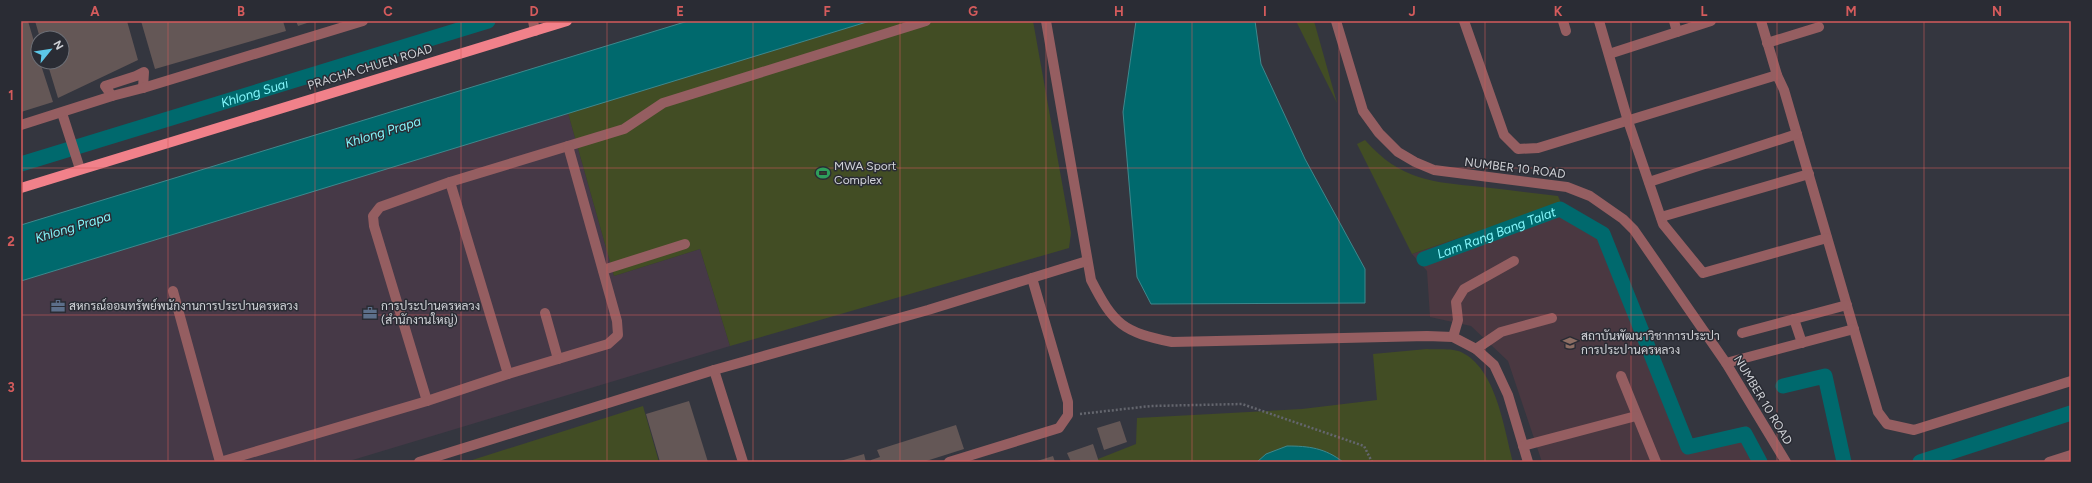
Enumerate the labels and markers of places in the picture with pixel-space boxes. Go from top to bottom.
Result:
place label: MWA Sport Complex [834,159,897,187]
sports icon: MWA Sport Complex [815,165,831,181]
office icon: สหกรณ์ออมทรัพย์พนักงานการประปานครหลวง [50,298,66,314]
place label: สหกรณ์ออมทรัพย์พนักงานการประปานครหลวง [69,298,298,313]
place label: การประปานครหลวง (สำนักงานใหญ่) [381,299,480,327]
office icon: การประปานครหลวง (สำนักงานใหญ่) [362,305,378,321]
place label: สถาบันพัฒนาวิชาการประปา การประปานครหลวง [1581,329,1720,357]
school or university icon: สถาบันพัฒนาวิชาการประปา การประปานครหลวง [1562,335,1578,351]

